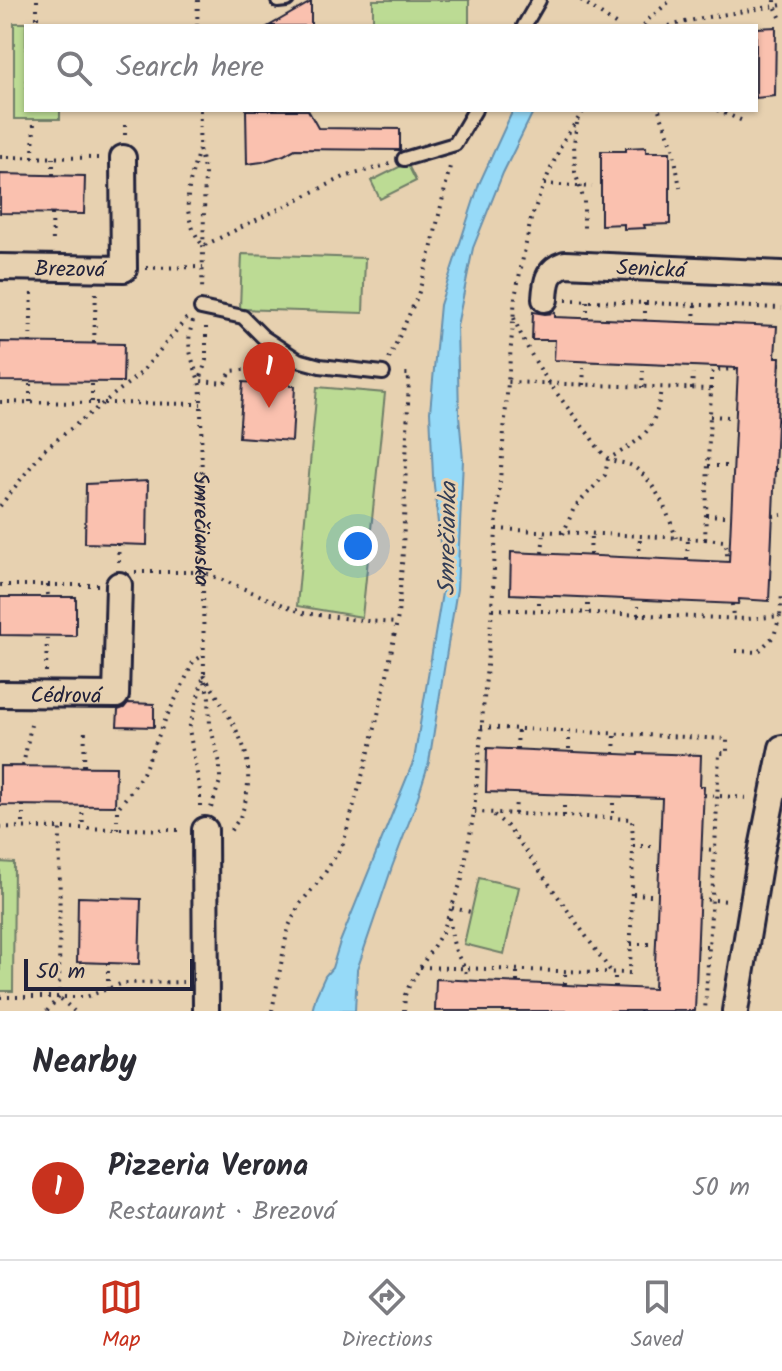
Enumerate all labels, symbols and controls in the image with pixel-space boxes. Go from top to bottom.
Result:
search box [24,24,758,112]
text: Search here [116,44,264,92]
icon: search [52,46,96,90]
street label: Senická [616,251,689,290]
street label: Brezová [34,253,108,289]
pin: 1 [243,342,295,408]
street label: Smrečianska [182,472,218,586]
water label: Smrečianka [428,480,469,596]
your location [338,526,378,566]
street label: Cédrová [30,679,104,715]
scale bar [24,955,194,991]
text: 50 m [36,955,85,990]
text: Nearby [32,1036,137,1090]
text: Pizzeria Verona [108,1143,308,1191]
text: 1 [54,1167,62,1209]
text: 50 m [692,1167,750,1209]
text: Restaurant · Brezová [108,1191,336,1233]
tab: Map [99,1275,143,1358]
tab: Directions [341,1275,433,1358]
tab: Saved [631,1275,683,1358]

